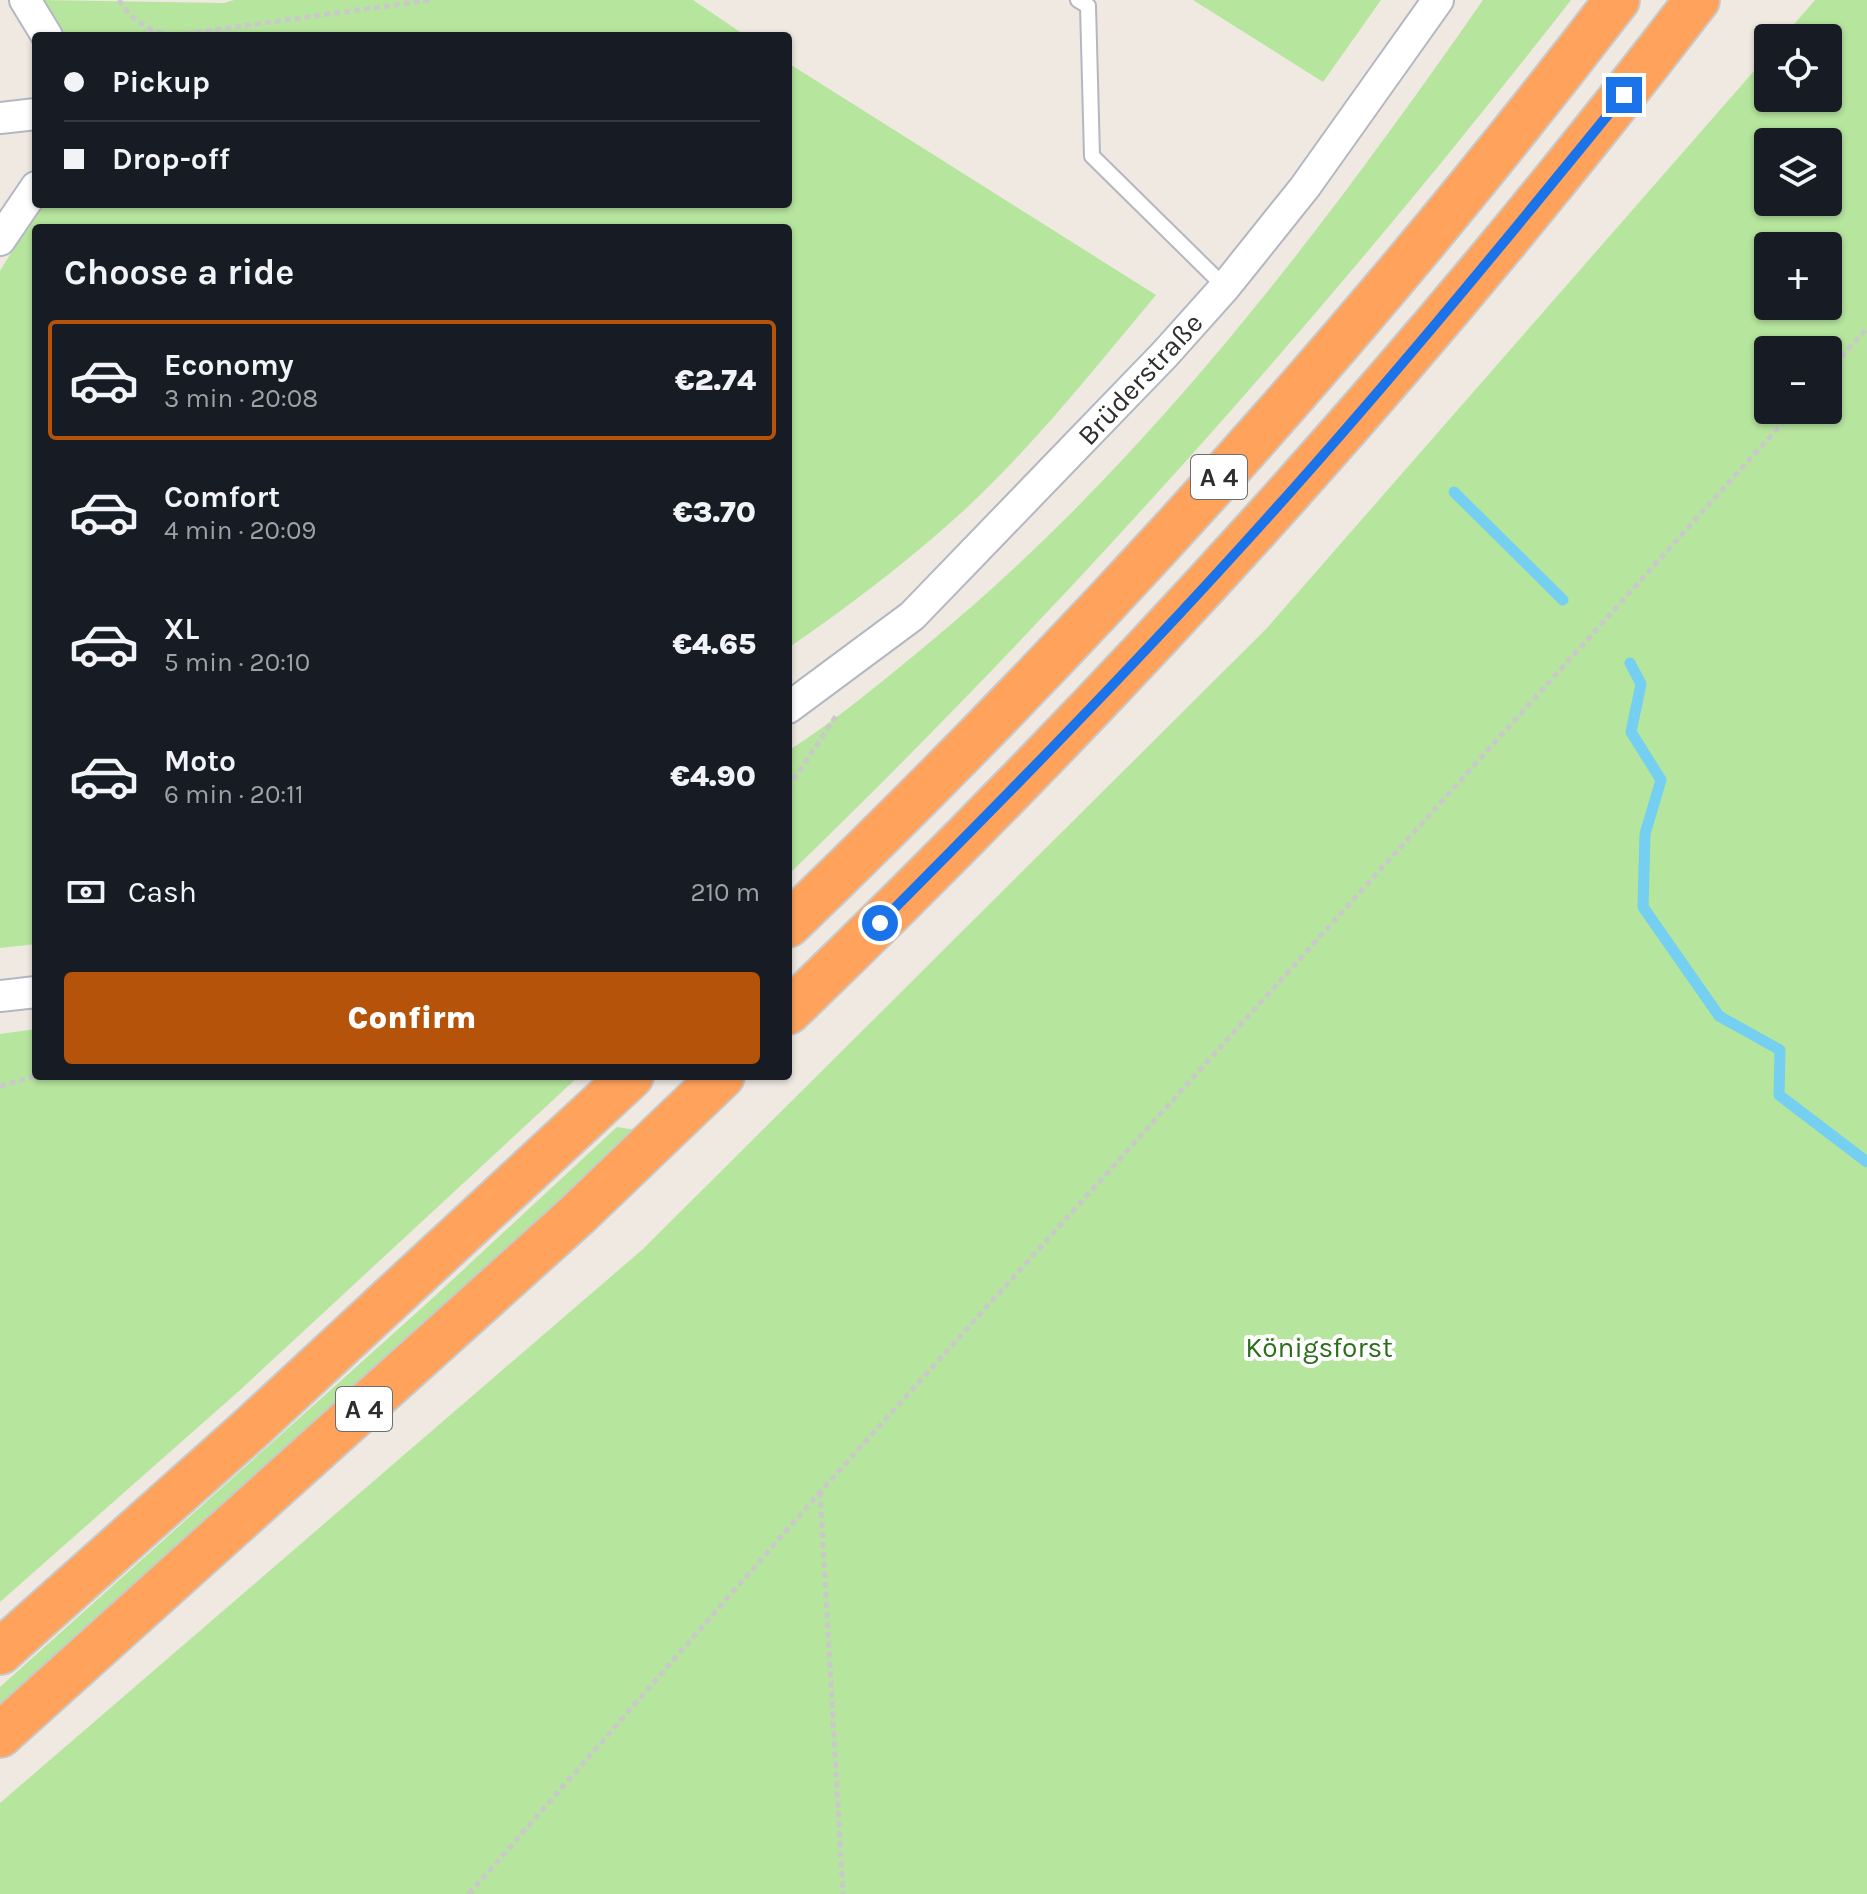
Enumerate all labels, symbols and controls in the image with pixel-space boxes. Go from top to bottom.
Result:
map controls [1754,24,1842,424]
button: locate [1754,24,1842,112]
text: Pickup [112,64,210,100]
route end [1606,77,1642,113]
button: layers [1754,128,1842,216]
text: Drop-off [112,141,230,177]
button: + [1754,232,1842,320]
text: Choose a ride [64,251,294,293]
street label: Brüderstraße [1071,306,1209,452]
button: − [1754,336,1842,424]
icon: car [68,344,140,416]
text: Economy [164,347,294,383]
text: €2.74 [675,362,756,398]
text: 3 min · 20:08 [164,383,318,414]
road number: A 4 [1191,455,1247,499]
icon: car [68,476,140,548]
text: Comfort [164,479,280,515]
text: €3.70 [673,494,756,530]
text: 4 min · 20:09 [164,515,316,546]
icon: car [68,608,140,680]
text: XL [164,611,199,647]
text: €4.65 [672,626,756,662]
text: 5 min · 20:10 [164,647,310,678]
icon: car [68,740,140,812]
text: Moto [164,743,236,779]
text: €4.90 [670,758,756,794]
text: 6 min · 20:11 [164,779,304,810]
icon: cash [64,870,108,914]
text: Cash [128,874,197,910]
text: 210 m [690,877,760,908]
route start [862,905,898,941]
button: Confirm [64,972,760,1064]
park label: Königsforst [1245,1331,1393,1364]
road number: A 4 [336,1387,392,1431]

